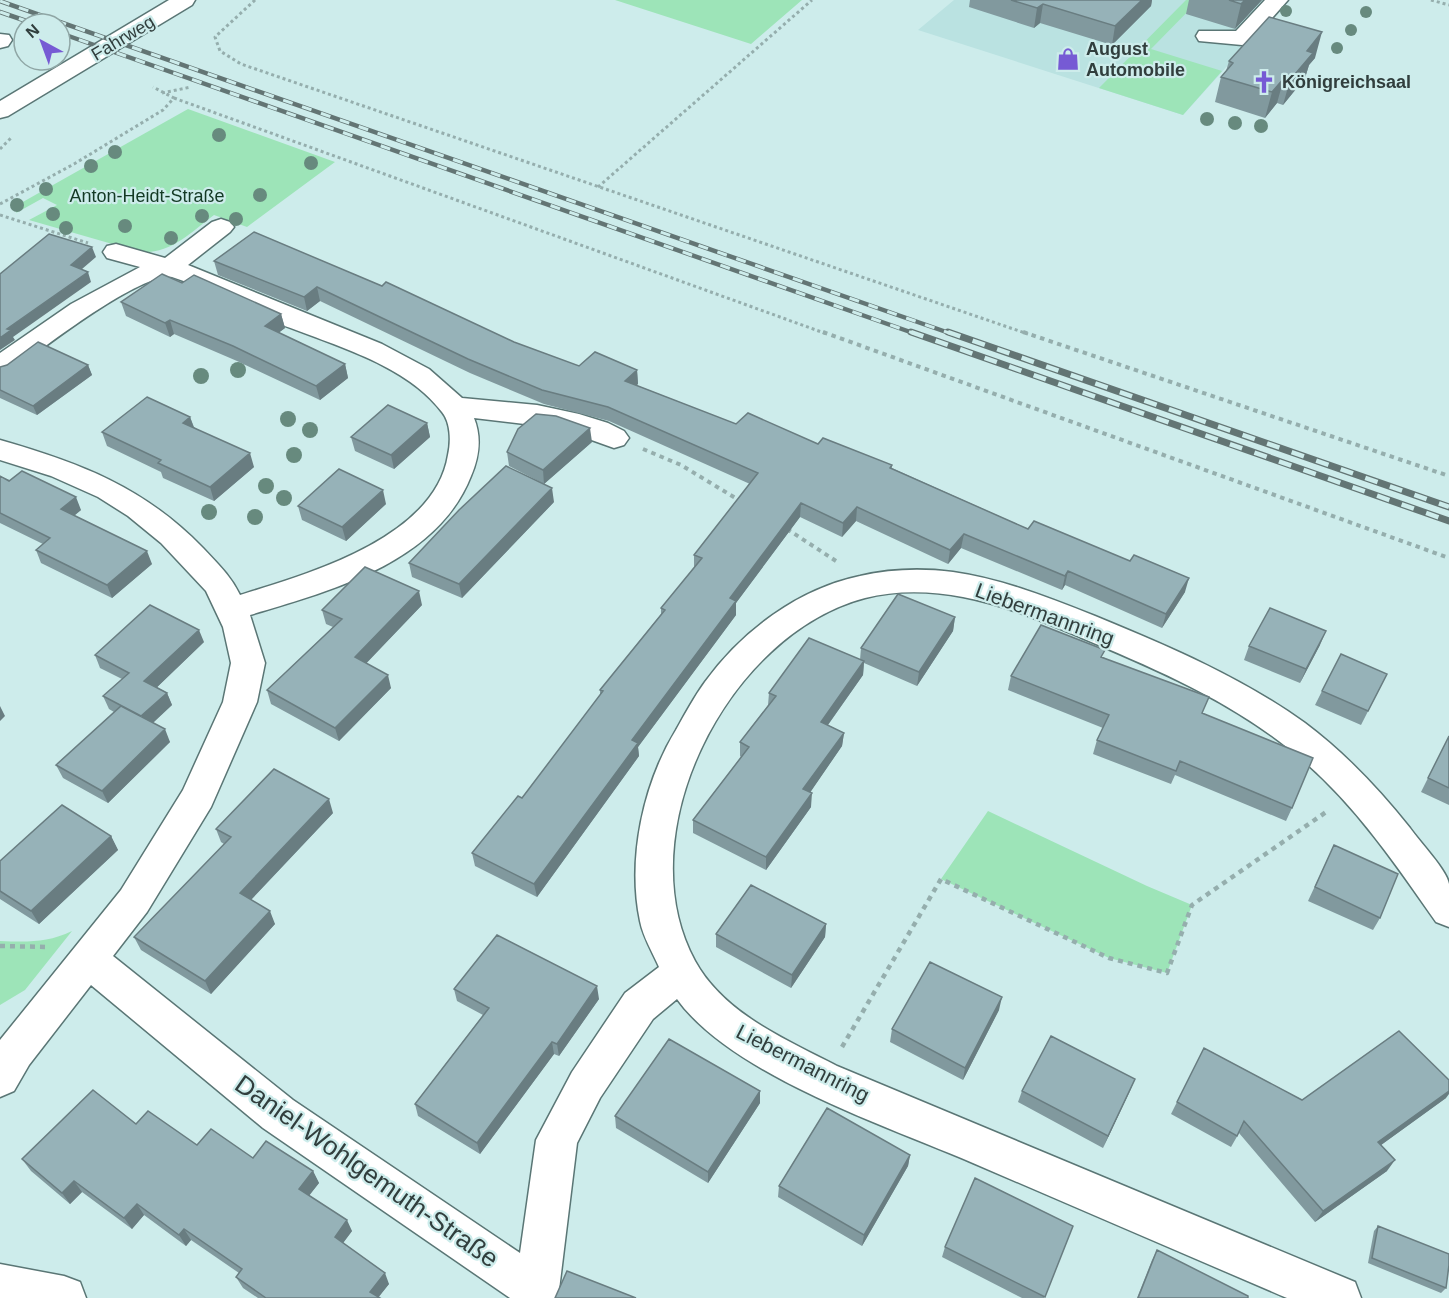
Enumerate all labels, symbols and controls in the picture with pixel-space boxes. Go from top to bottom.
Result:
street label: Fahrweg [88,11,158,65]
north arrow [12,12,72,72]
text: N [23,21,42,41]
place label: August Automobile [1086,39,1185,80]
shop icon: August Automobile [1055,46,1081,72]
church icon: Königreichsaal [1251,69,1277,95]
place label: Königreichsaal [1282,72,1411,92]
park label: Anton-Heidt-Straße [69,186,225,206]
street label: Liebermannring [972,578,1118,650]
street label: Liebermannring [733,1020,873,1106]
street label: Daniel-Wohlgemuth-Straße [230,1069,504,1273]

